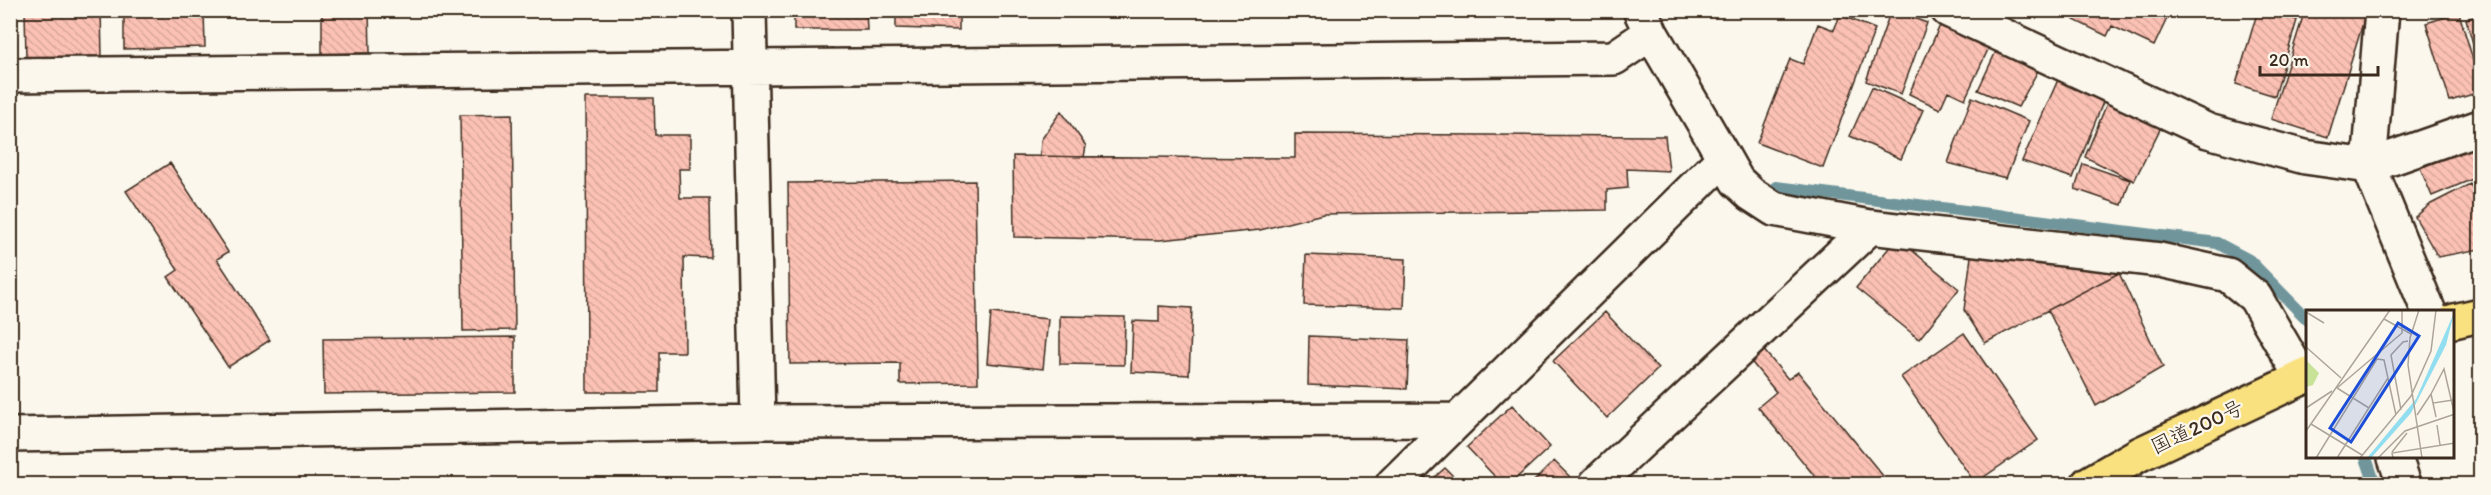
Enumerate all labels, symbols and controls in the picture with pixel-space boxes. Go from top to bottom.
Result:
scale bar [2260,39,2378,77]
text: 20 m [2269,49,2309,71]
inset map [2306,310,2455,459]
street label: 国道200号 [2146,394,2247,459]

